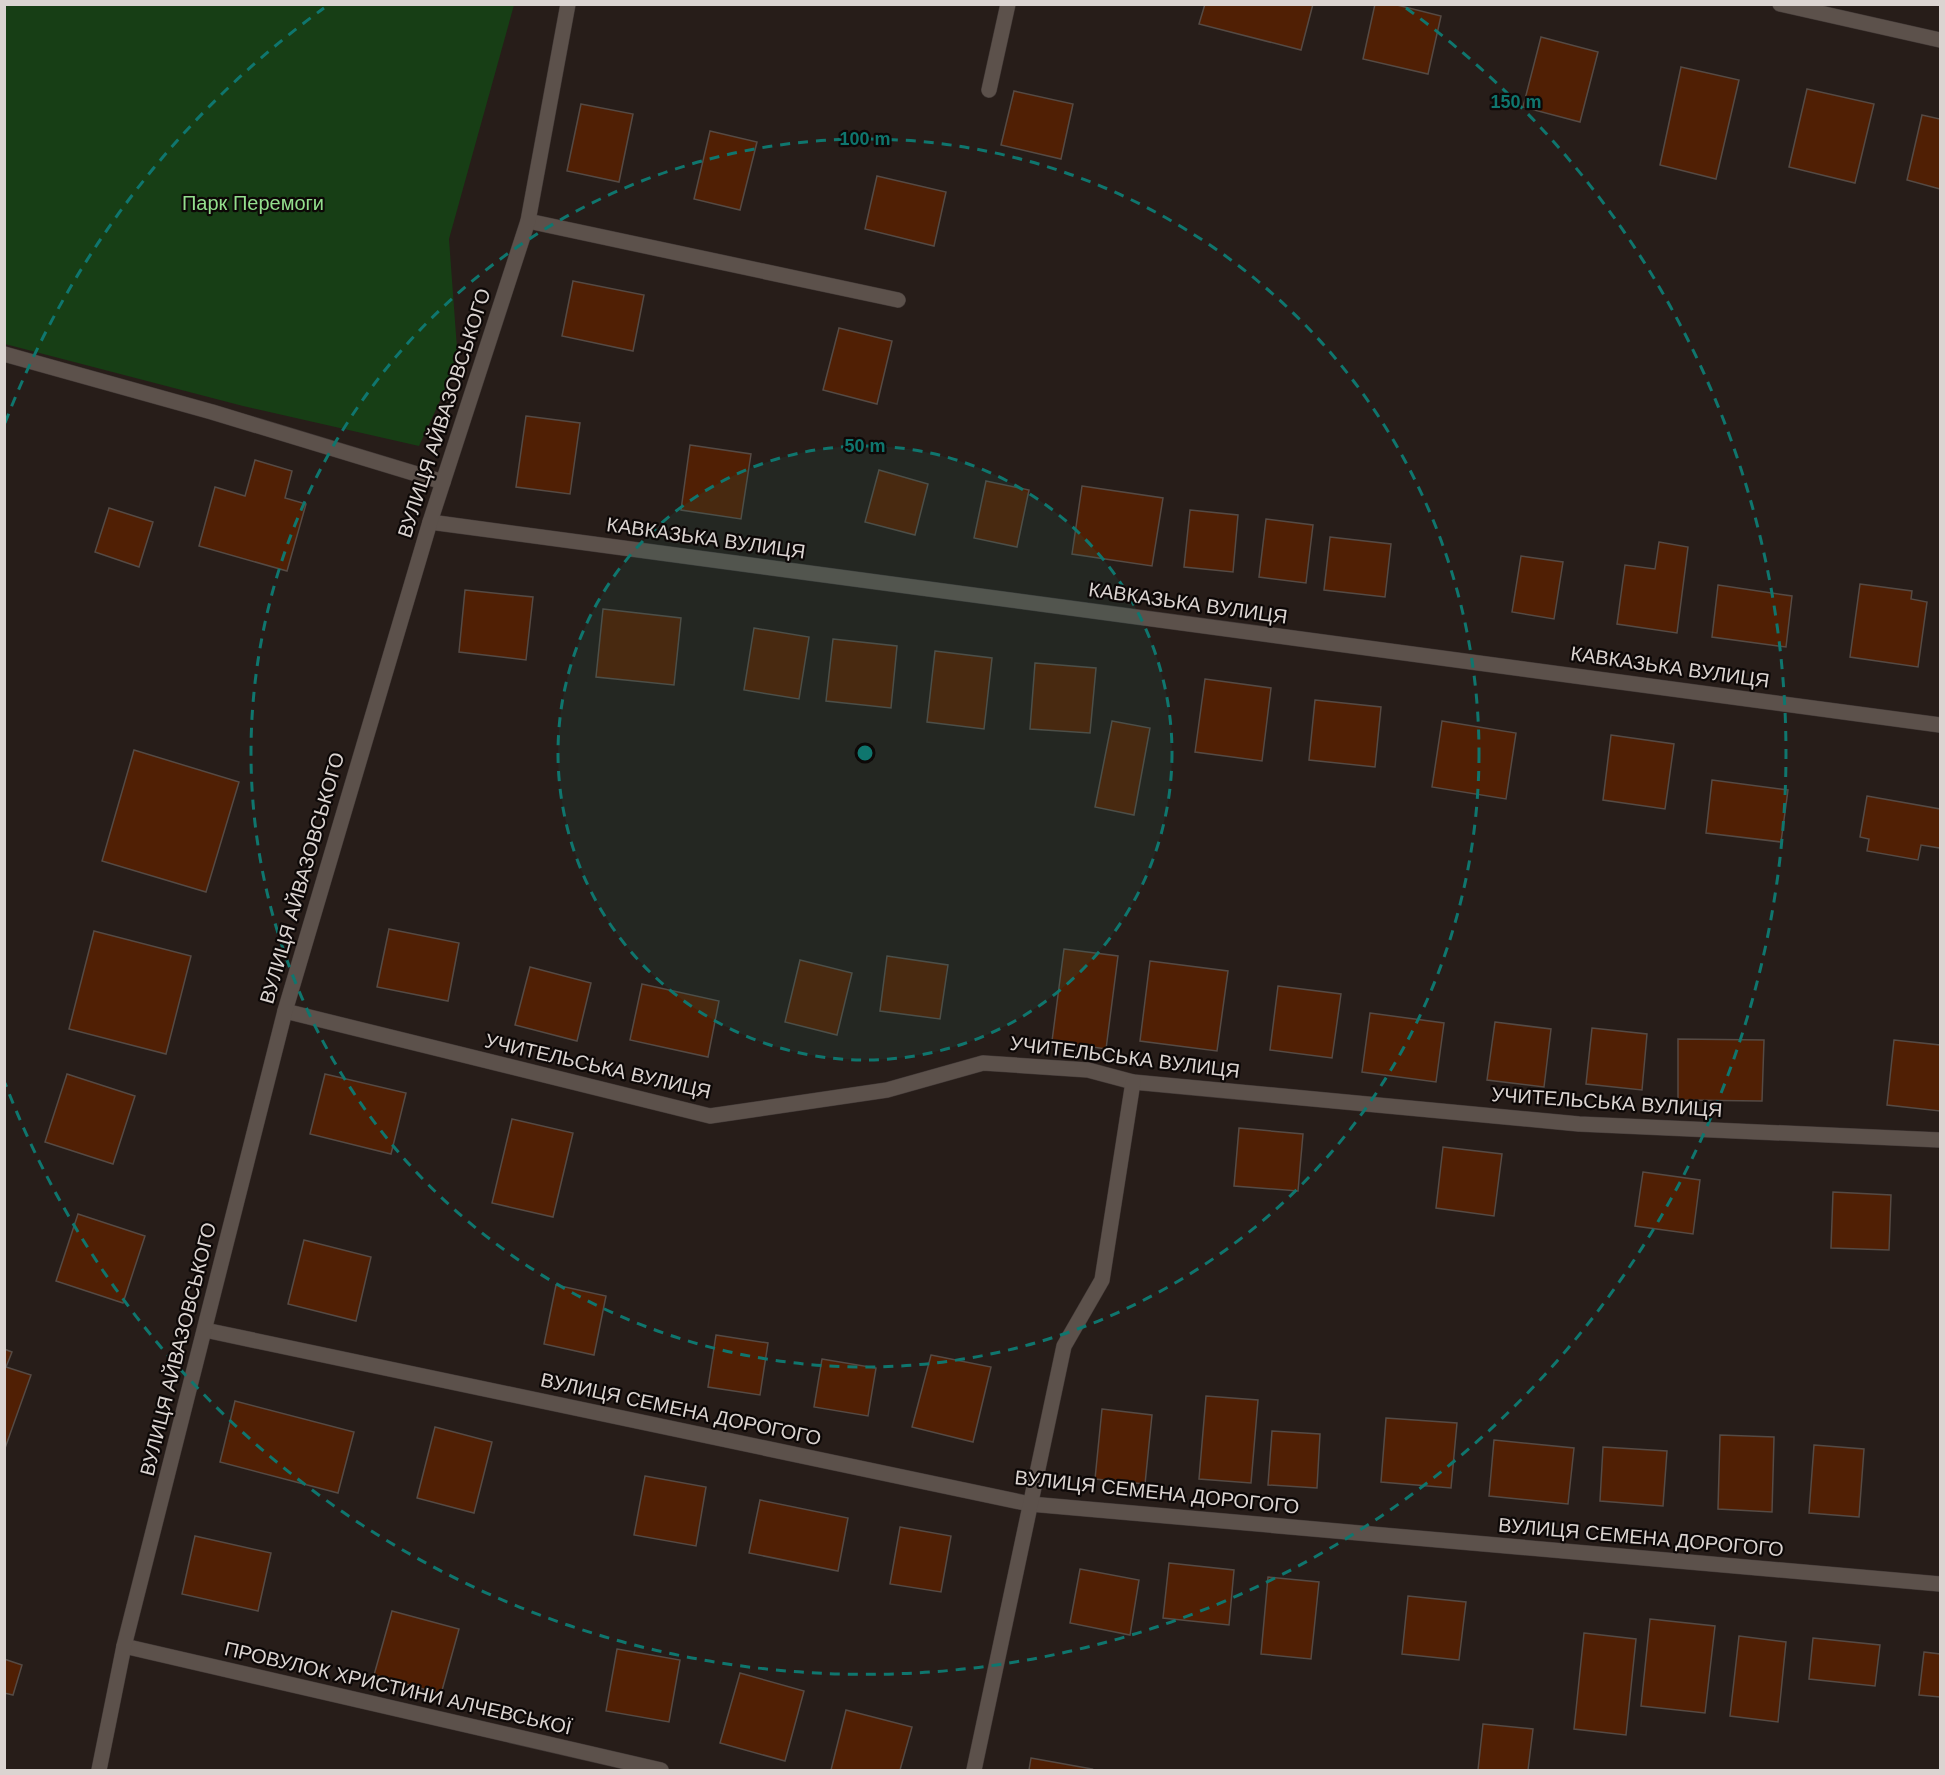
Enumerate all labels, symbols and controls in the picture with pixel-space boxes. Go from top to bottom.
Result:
text: 150 m [1490,92,1542,112]
text: 100 m [839,129,891,149]
park label: Парк Перемоги [182,192,324,214]
street label: ВУЛИЦЯ АЙВАЗОВСЬКОГО [392,285,495,540]
text: 50 m [844,436,886,456]
street label: КАВКАЗЬКА ВУЛИЦЯ [605,513,807,563]
street label: КАВКАЗЬКА ВУЛИЦЯ [1087,578,1289,628]
street label: КАВКАЗЬКА ВУЛИЦЯ [1569,642,1771,692]
centre of rings [855,743,875,763]
street label: ВУЛИЦЯ АЙВАЗОВСЬКОГО [255,750,348,1006]
street label: УЧИТЕЛЬСЬКА ВУЛИЦЯ [483,1029,713,1103]
street label: УЧИТЕЛЬСЬКА ВУЛИЦЯ [1009,1032,1241,1082]
street label: УЧИТЕЛЬСЬКА ВУЛИЦЯ [1491,1083,1723,1121]
street label: ВУЛИЦЯ АЙВАЗОВСЬКОГО [135,1220,220,1478]
street label: ВУЛИЦЯ СЕМЕНА ДОРОГОГО [539,1368,823,1450]
street label: ВУЛИЦЯ СЕМЕНА ДОРОГОГО [1014,1466,1300,1518]
street label: ВУЛИЦЯ СЕМЕНА ДОРОГОГО [1497,1514,1785,1560]
street label: ПРОВУЛОК ХРИСТИНИ АЛЧЕВСЬКОЇ [222,1637,574,1739]

